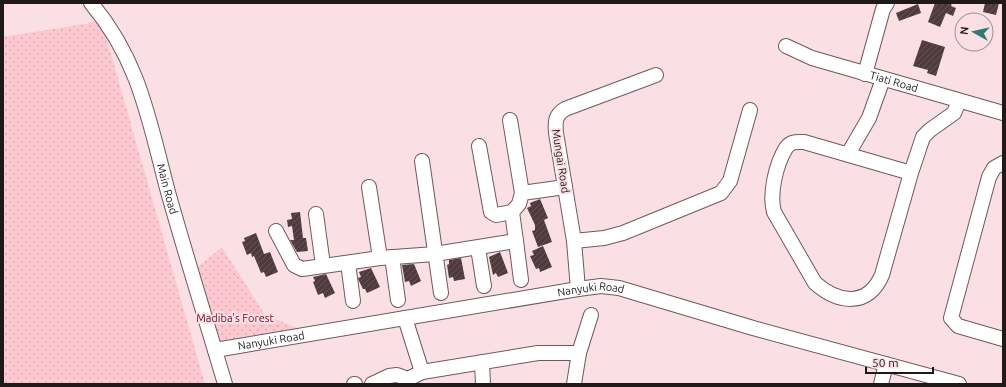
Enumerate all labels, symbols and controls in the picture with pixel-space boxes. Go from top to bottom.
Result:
north arrow [954,12,994,52]
text: N [958,26,971,36]
street label: Tiati Road [869,69,920,94]
street label: Mungai Road [550,128,572,194]
street label: Main Road [155,162,180,216]
street label: Nanyuki Road [556,280,626,298]
park label: Madiba's Forest [196,312,275,324]
street label: Nanyuki Road [237,329,305,352]
scale bar [866,349,933,375]
text: 50 m [872,356,899,369]

